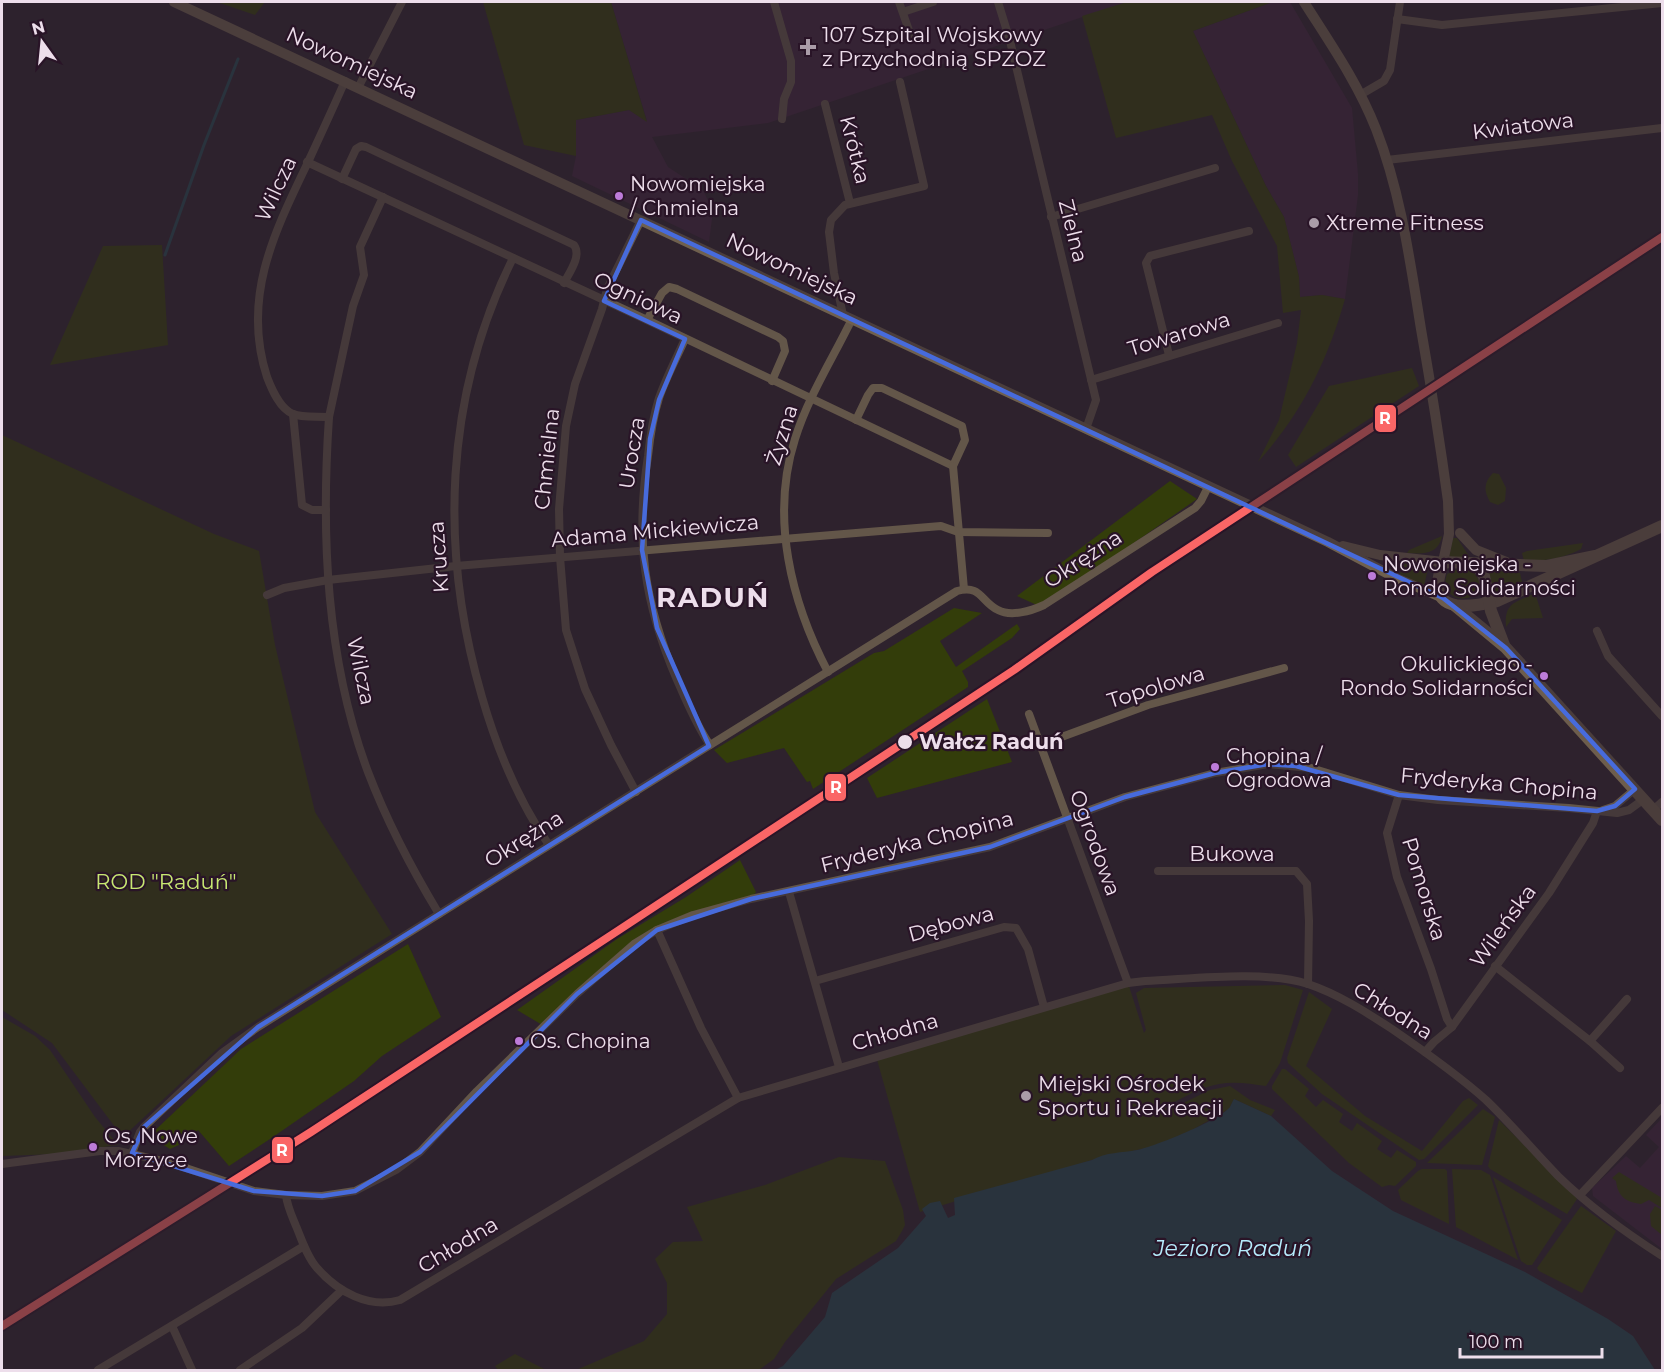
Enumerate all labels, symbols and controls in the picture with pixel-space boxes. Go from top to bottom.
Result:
north arrow [12,12,72,72]
text: N [30,17,47,39]
street label: Nowomiejska [282,21,422,104]
place label: 107 Szpital Wojskowy z Przychodnią SPZOZ [822,22,1046,71]
marker: 107 Szpital Wojskowy z Przychodnią SPZOZ [799,38,817,56]
street label: Kwiatowa [1471,107,1575,144]
street label: Krótka [835,113,876,187]
street label: Wilcza [250,152,301,225]
place label: Nowomiejska / Chmielna [629,172,766,220]
marker: Nowomiejska / Chmielna [613,190,625,202]
street label: Zielna [1054,197,1093,265]
place label: Xtreme Fitness [1326,210,1484,235]
marker: Xtreme Fitness [1307,216,1321,230]
street label: Nowomiejska [722,227,862,310]
street label: Ogniowa [590,266,687,329]
street label: Towarowa [1125,306,1233,361]
street label: Żyzna [760,401,803,468]
line badge: R [1374,404,1397,433]
street label: Chmielna [529,407,564,511]
text: R [1379,409,1391,428]
street label: Urocza [613,415,650,491]
street label: Adama Mickiewicza [550,509,760,552]
street label: Krucza [424,520,453,594]
street label: Okrężna [1039,524,1126,593]
place label: Nowomiejska - Rondo Solidarności [1383,552,1576,600]
marker: Nowomiejska - Rondo Solidarności [1366,570,1378,582]
district label: RADUŃ [656,581,770,614]
street label: Wilcza [342,635,381,707]
place label: Okulickiego - Rondo Solidarności [1340,652,1533,700]
street label: Topolowa [1104,660,1208,713]
marker: Okulickiego - Rondo Solidarności [1538,670,1550,682]
place label: Wałcz Raduń [919,729,1064,754]
marker: Wałcz Raduń [896,733,914,751]
place label: Chopina / Ogrodowa [1226,744,1332,792]
marker: Chopina / Ogrodowa [1209,761,1221,773]
street label: Fryderyka Chopina [1399,762,1599,805]
line badge: R [824,773,847,802]
text: R [830,778,842,797]
street label: Ogrodowa [1065,786,1126,899]
street label: Okrężna [480,805,568,873]
street label: Fryderyka Chopina [818,805,1016,878]
street label: Pomorska [1397,834,1452,944]
street label: Bukowa [1189,841,1275,866]
park label: ROD "Raduń" [95,869,237,894]
street label: Wileńska [1464,879,1541,972]
street label: Dębowa [905,900,996,947]
street label: Chłodna [1349,976,1438,1045]
street label: Chłodna [849,1007,941,1056]
place label: Os. Chopina [530,1029,651,1053]
marker: Os. Chopina [513,1035,525,1047]
place label: Miejski Ośrodek Sportu i Rekreacji [1038,1071,1223,1120]
marker: Miejski Ośrodek Sportu i Rekreacji [1019,1089,1033,1103]
place label: Os. Nowe Morzyce [104,1124,198,1172]
line badge: R [271,1136,294,1164]
marker: Os. Nowe Morzyce [87,1141,99,1153]
text: R [276,1141,288,1160]
street label: Chłodna [413,1211,502,1278]
water label: Jezioro Raduń [1153,1235,1312,1262]
scale bar [1460,1321,1602,1359]
text: 100 m [1469,1331,1523,1353]

